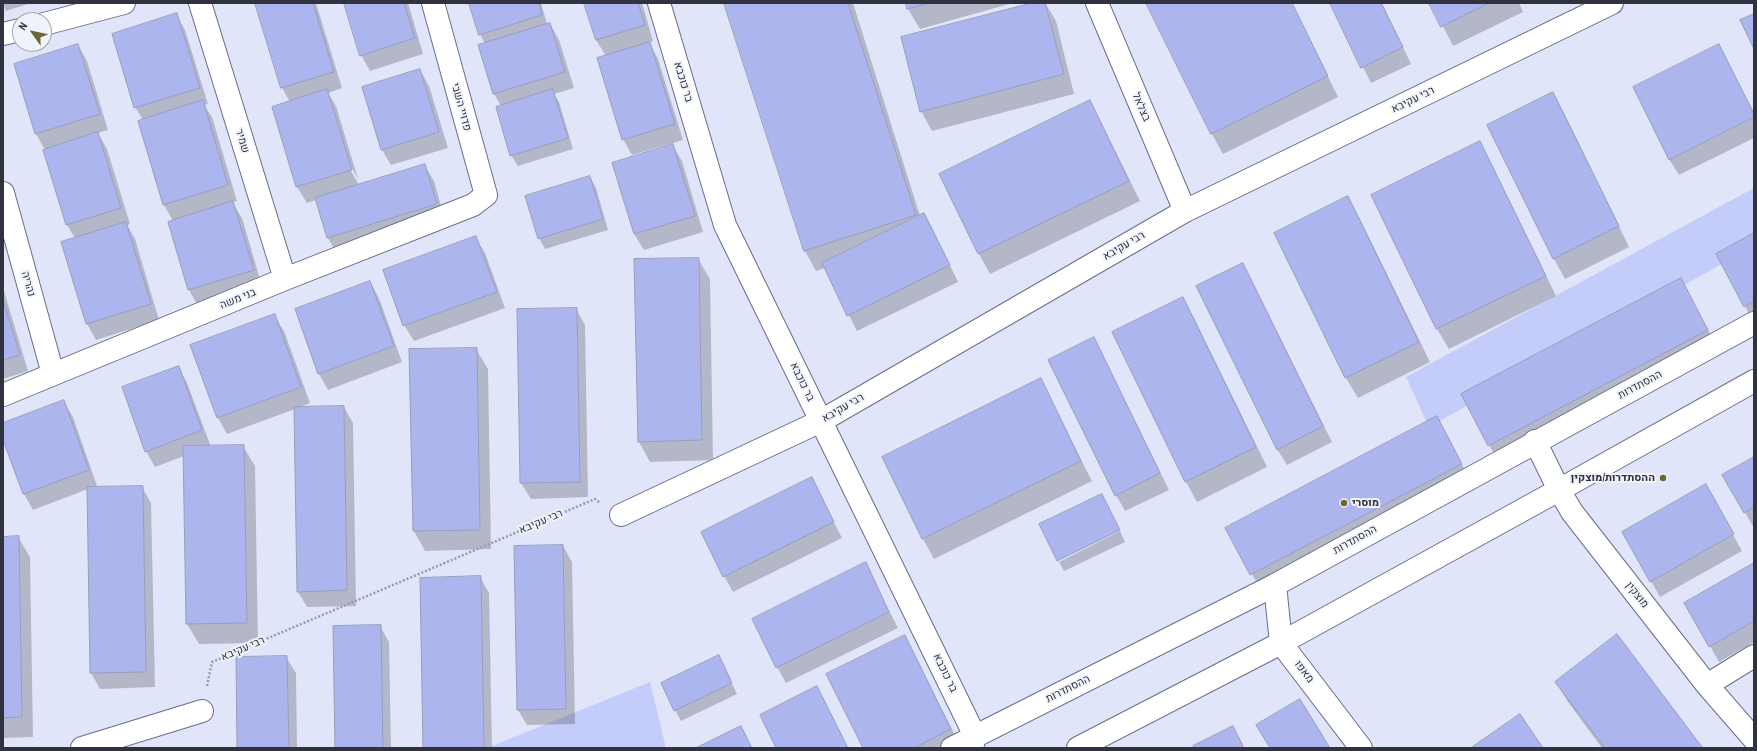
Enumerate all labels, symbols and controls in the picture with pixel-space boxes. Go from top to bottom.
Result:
north arrow [12,12,52,52]
text: N [15,19,30,33]
street label: בר כוכבא [671,60,695,104]
street label: פדויי השבי [448,81,474,133]
street label: רבי עקיבא [1389,84,1437,116]
street label: בצלאל [1129,91,1153,123]
street label: שמיר [232,127,252,155]
street label: רבי עקיבא [1101,229,1147,263]
street label: נהריה [18,270,38,298]
street label: בני משה [218,286,258,312]
street label: בר כוכבא [787,360,817,404]
street label: ההסתדרות [1616,368,1664,402]
street label: רבי עקיבא [820,391,866,425]
place label: ההסתדרות/מוצקין [1571,471,1655,485]
marker: ההסתדרות/מוצקין [1658,473,1668,483]
place label: מוסרי [1352,496,1379,510]
marker: מוסרי [1339,498,1349,508]
street label: רבי עקיבא [517,507,565,537]
street label: ההסתדרות [1331,523,1379,557]
street label: מוצקין [1623,579,1651,611]
street label: רבי עקיבא [219,634,267,664]
street label: בר כוכבא [930,651,960,695]
street label: מאפו [1291,658,1317,686]
street label: ההסתדרות [1044,672,1092,706]

